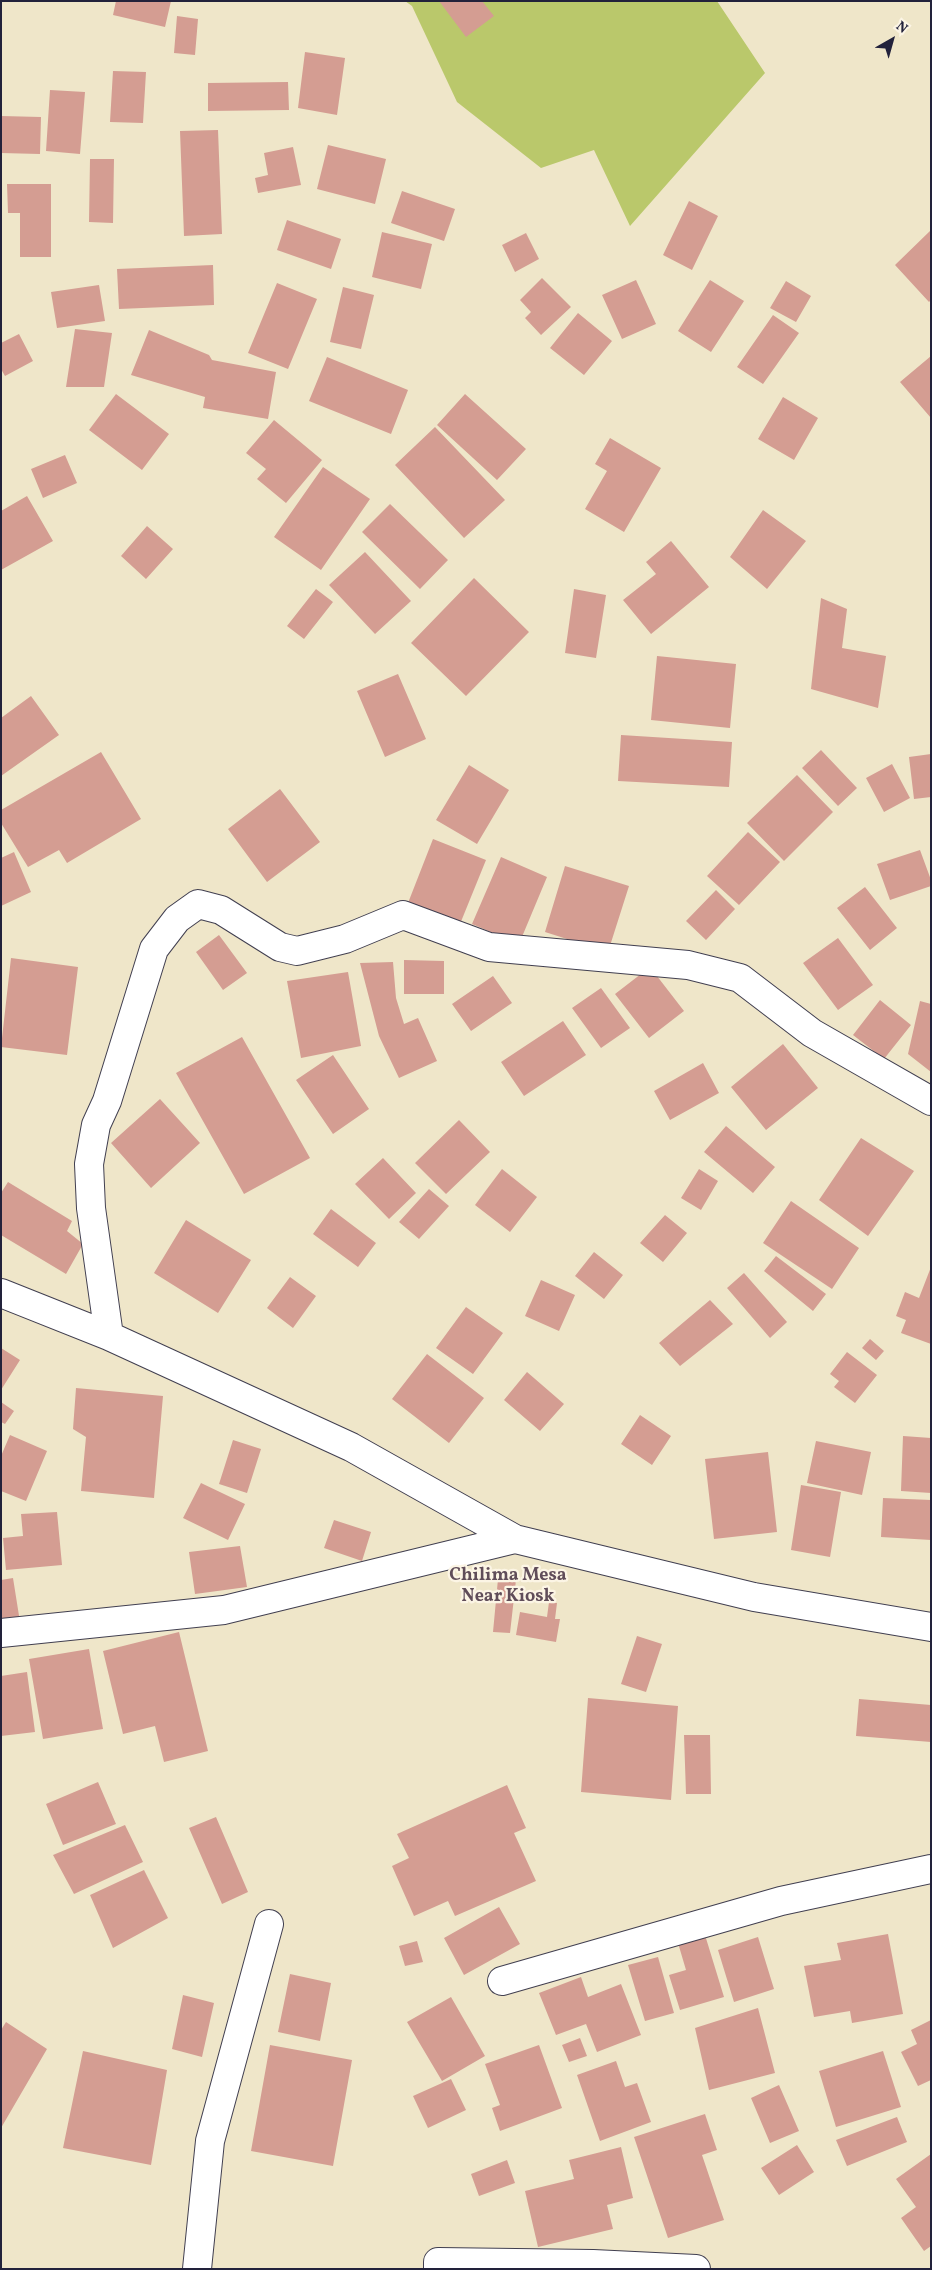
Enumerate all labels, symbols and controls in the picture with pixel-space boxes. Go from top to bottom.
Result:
north arrow [867,15,917,65]
text: N [892,17,911,38]
district label: Chilima Mesa Near Kiosk [449,1566,567,1608]

